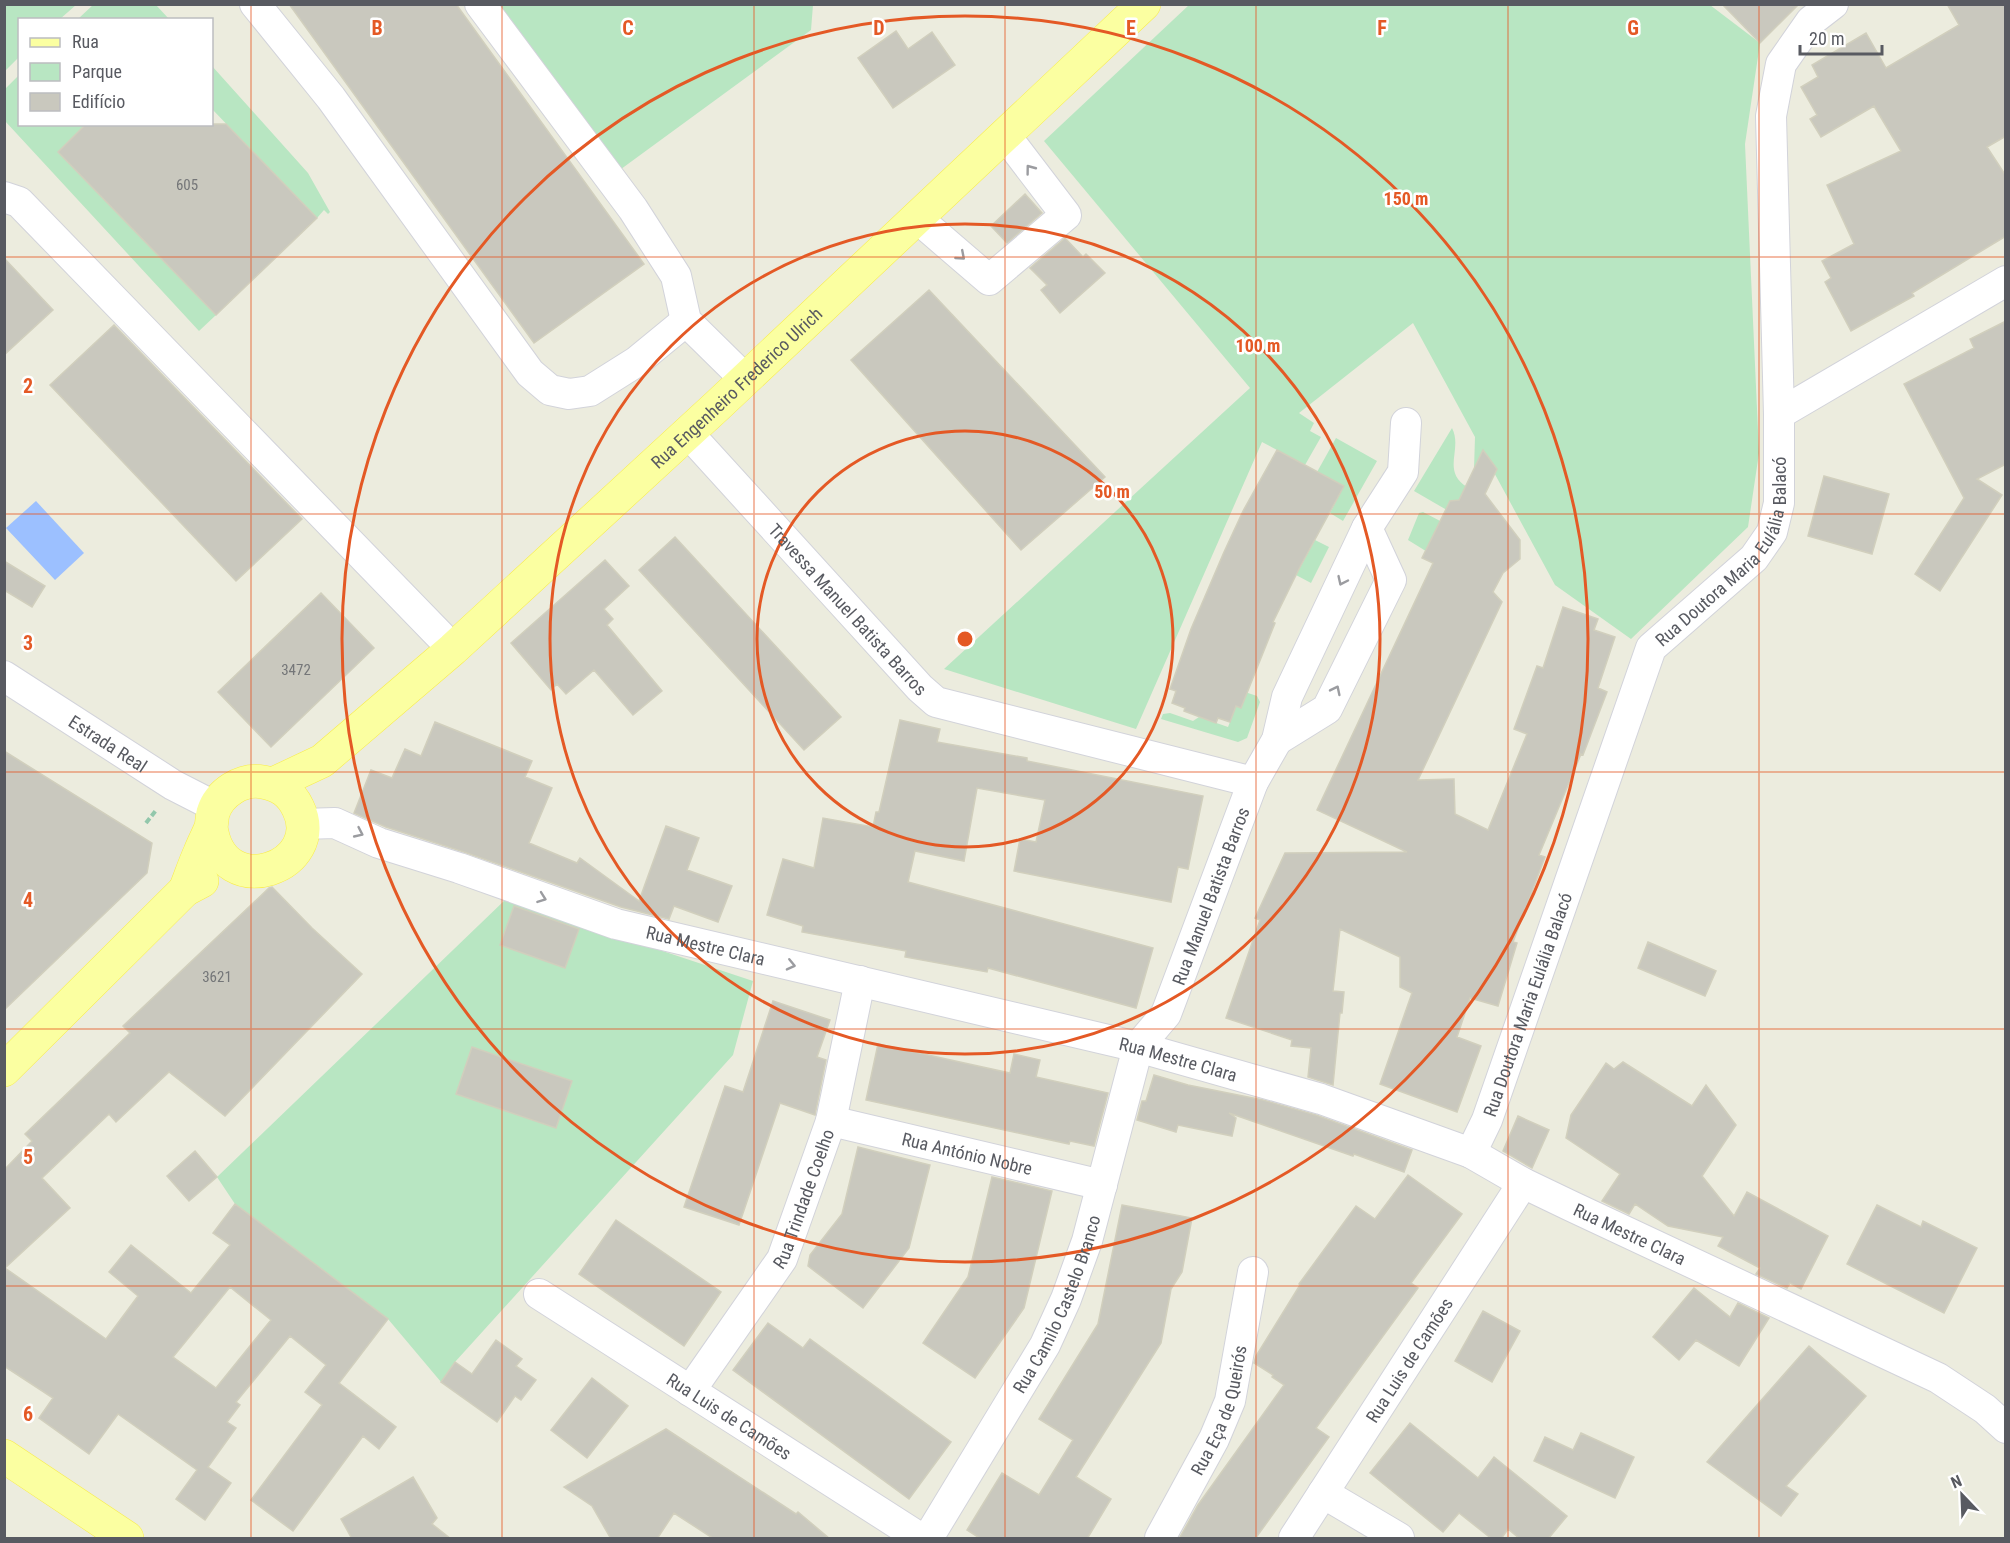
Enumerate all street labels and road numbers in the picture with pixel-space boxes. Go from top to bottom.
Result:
street label: Rua Engenheiro Frederico Ulrich [646,303,826,472]
street label: Rua Doutora Maria Eulália Balacó [1651,457,1790,650]
street label: Travessa Manuel Batista Barros [765,519,931,700]
street label: Estrada Real [65,710,151,776]
street label: Rua Manuel Batista Barros [1167,804,1253,988]
street label: Rua Doutora Maria Eulália Balacó [1479,890,1576,1119]
street label: Rua Mestre Clara [644,921,767,969]
street label: Rua Mestre Clara [1117,1032,1239,1085]
street label: Rua Trindade Coelho [768,1126,838,1272]
street label: Rua António Nobre [900,1128,1035,1179]
street label: Rua Mestre Clara [1570,1198,1689,1269]
street label: Rua Camilo Castelo Branco [1008,1213,1104,1397]
street label: Rua Luis de Camões [1361,1294,1457,1426]
street label: Rua Eça de Queirós [1186,1343,1250,1479]
street label: Rua Luis de Camões [663,1368,796,1464]

